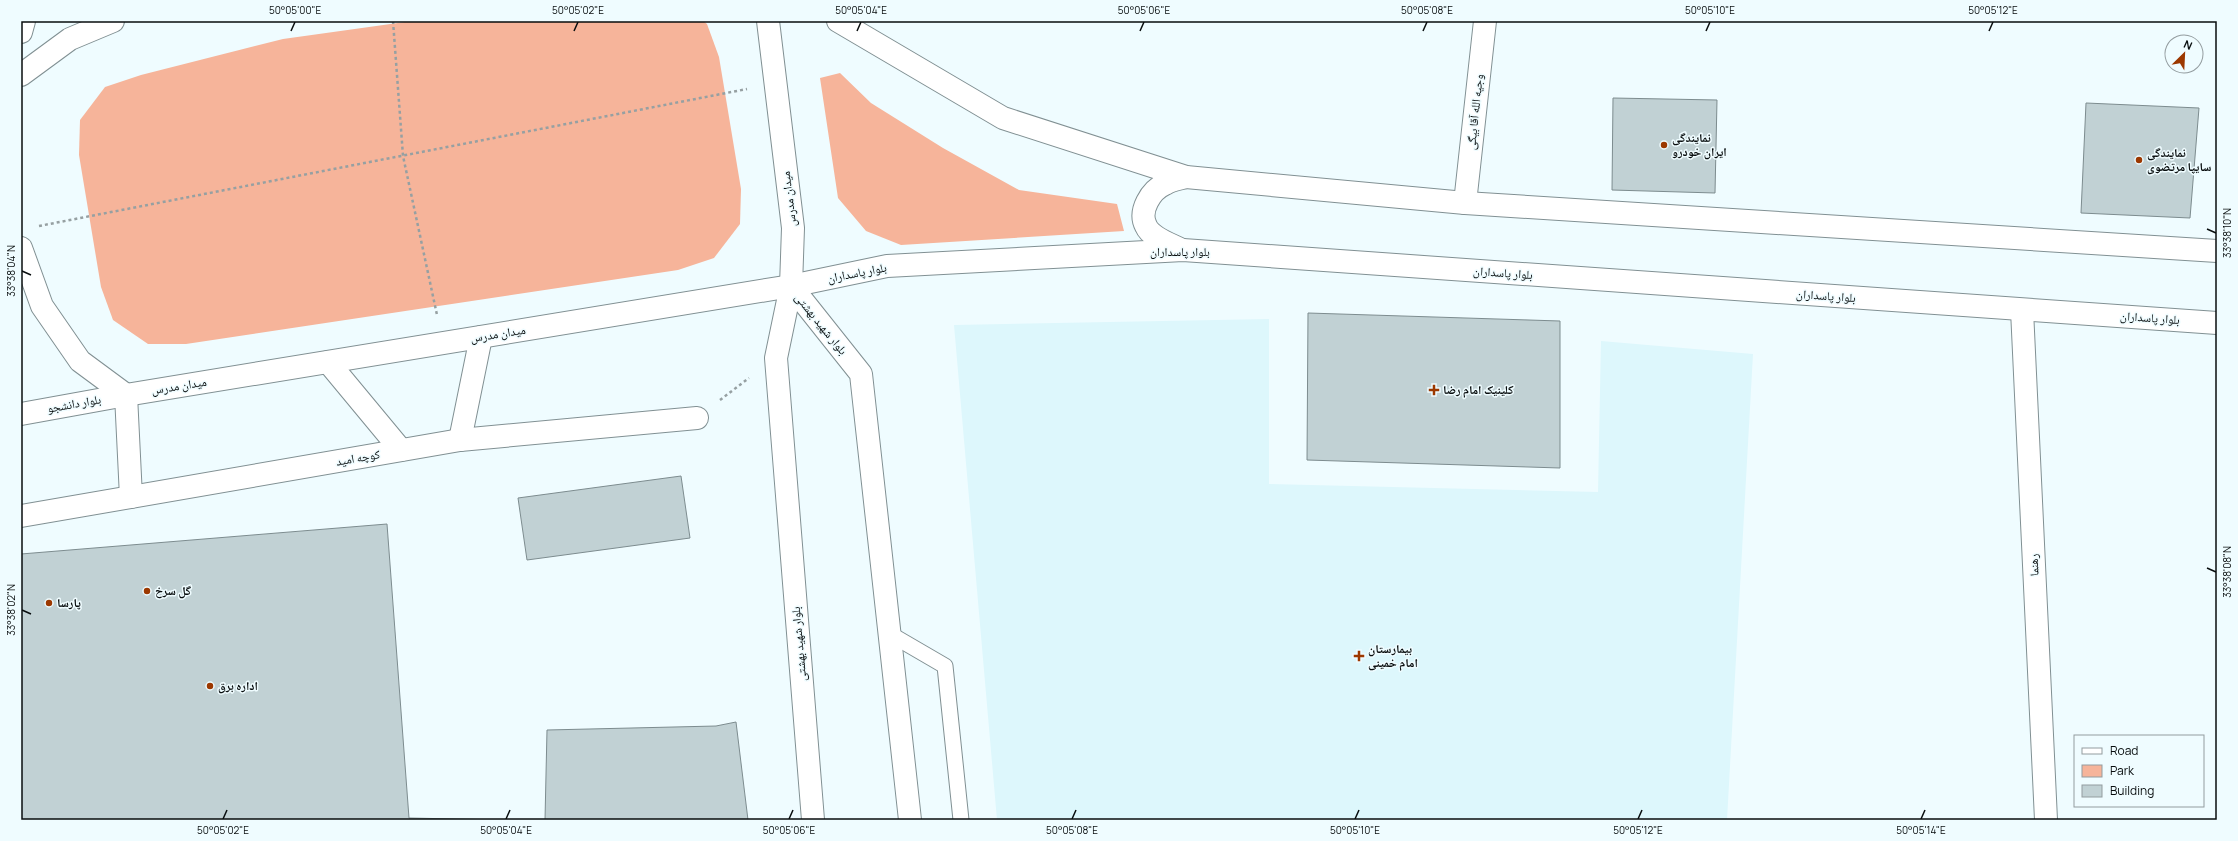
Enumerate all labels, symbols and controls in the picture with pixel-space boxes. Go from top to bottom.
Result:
text: 50°05'00"E [269,3,321,17]
text: 50°05'02"E [552,3,604,17]
text: 50°05'04"E [835,3,887,17]
text: 50°05'06"E [1118,3,1170,17]
text: 50°05'08"E [1401,3,1453,17]
text: 50°05'10"E [1685,3,1735,17]
text: 50°05'12"E [1968,3,2018,17]
north arrow [2164,34,2204,74]
text: N [2182,36,2195,53]
street label: وجیه الله آقا بیگی [1462,73,1487,151]
place label: نمایندگی ایران خودرو [1672,129,1727,160]
marker: نمایندگی ایران خودرو [1659,140,1669,150]
place label: نمایندگی سایپا مرتضوی [2147,144,2211,175]
marker: نمایندگی سایپا مرتضوی [2134,155,2144,165]
street label: میدان مدرس [777,170,800,228]
text: 33°38'10"N [2220,208,2234,258]
street label: بلوار پاسداران [1150,243,1210,260]
text: 33°38'04"N [4,245,18,297]
street label: بلوار پاسداران [826,258,888,287]
street label: بلوار پاسداران [1473,262,1533,283]
street label: بلوار پاسداران [1796,285,1856,306]
street label: بلوار شهید بهشتی [791,289,852,358]
street label: بلوار پاسداران [2120,307,2180,328]
street label: میدان مدرس [469,321,527,346]
street label: میدان مدرس [150,373,208,398]
place label: کلینیک امام رضا [1443,381,1514,398]
marker: کلینیک امام رضا [1428,384,1440,396]
street label: بلوار دانشجو [46,390,102,417]
street label: کوچه امید [335,445,381,470]
text: 33°38'08"N [2220,546,2234,598]
street label: رهنما [2024,553,2043,577]
place label: گل سرخ [155,582,192,599]
text: 33°38'02"N [4,584,18,636]
marker: گل سرخ [142,586,152,596]
place label: پارسا [57,594,81,611]
marker: پارسا [44,598,54,608]
street label: بلوار شهید بهشتی [787,606,810,682]
place label: بیمارستان امام خمینی [1368,640,1418,671]
marker: بیمارستان امام خمینی [1353,650,1365,662]
place label: اداره برق [218,677,258,694]
marker: اداره برق [205,681,215,691]
legend [2074,735,2204,807]
text: Road [2110,742,2138,759]
text: Park [2110,762,2135,779]
text: Building [2110,782,2154,799]
text: 50°05'02"E [197,823,249,837]
text: 50°05'04"E [480,823,532,837]
text: 50°05'06"E [763,823,815,837]
text: 50°05'08"E [1046,823,1098,837]
text: 50°05'10"E [1330,823,1380,837]
text: 50°05'12"E [1613,823,1663,837]
text: 50°05'14"E [1896,823,1946,837]

